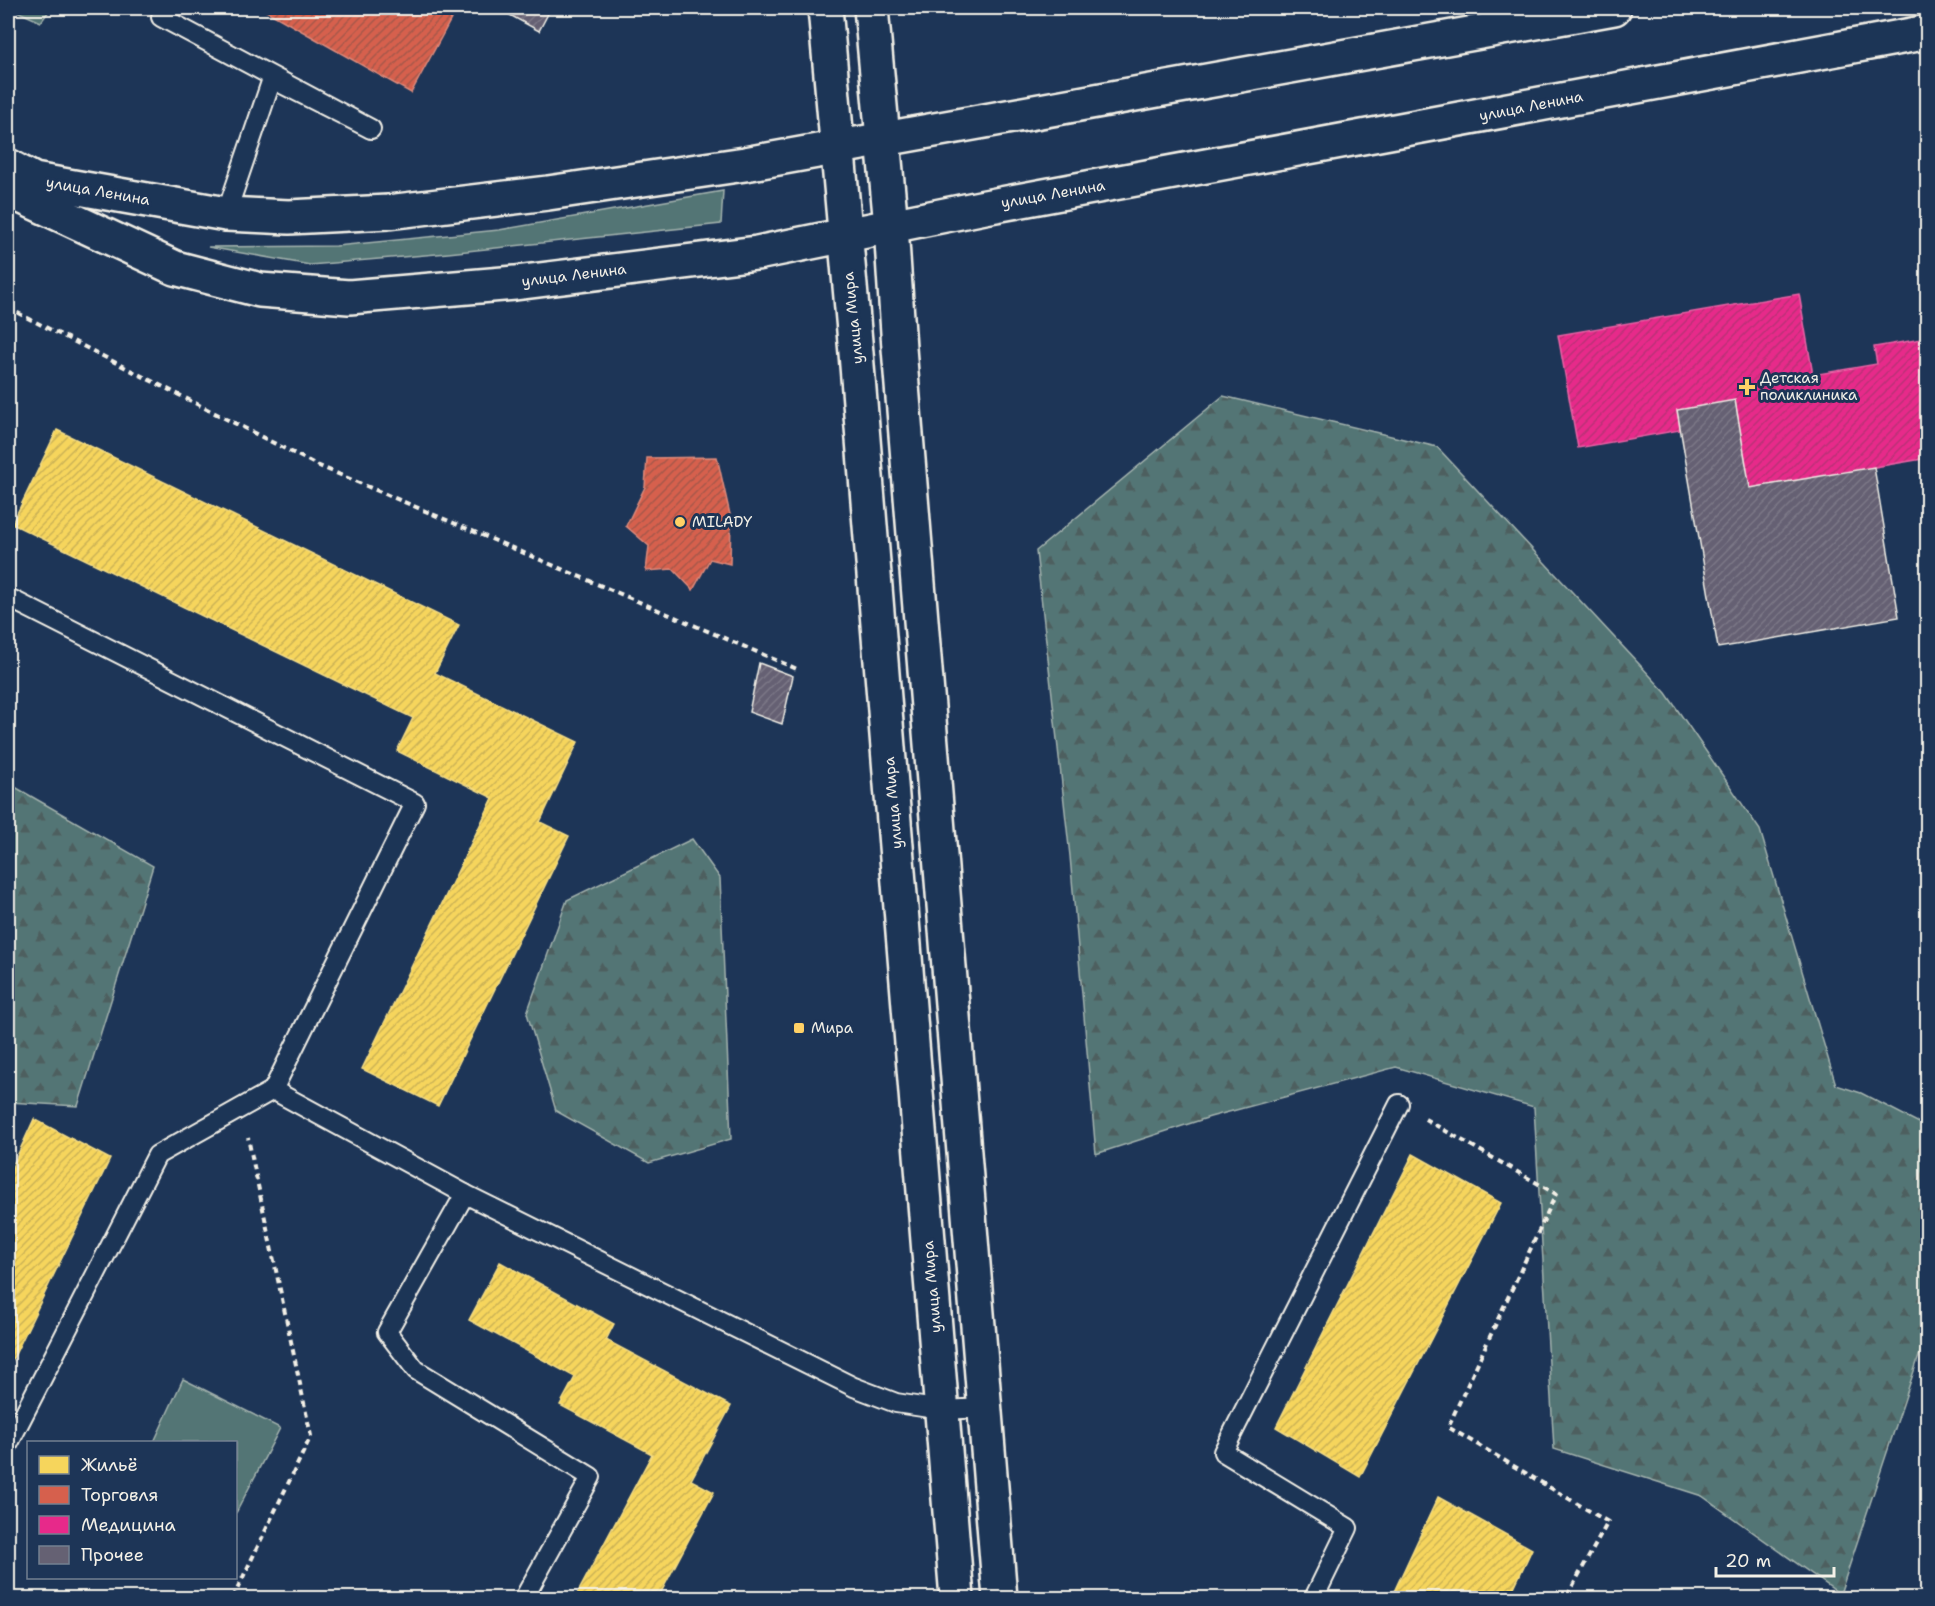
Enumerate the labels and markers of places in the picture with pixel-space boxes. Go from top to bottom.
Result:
place label: Детская поликлиника [1760,368,1858,405]
marker: Детская поликлиника [1738,378,1756,396]
place label: МILADY [692,512,752,532]
marker: МILADY [673,515,687,529]
place label: Мира [811,1018,854,1038]
marker: Мира [792,1021,806,1035]

